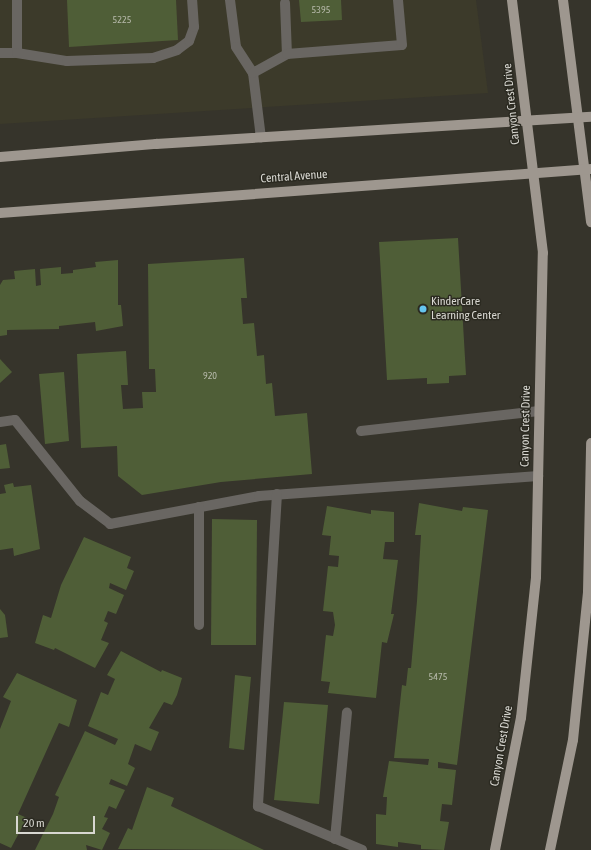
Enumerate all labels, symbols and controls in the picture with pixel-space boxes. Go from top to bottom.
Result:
house number: 5395 [312,4,330,16]
house number: 5225 [113,14,131,26]
street label: Canyon Crest Drive [501,63,523,145]
street label: Central Avenue [260,167,328,187]
place label: KinderCare Learning Center [431,295,500,323]
marker: KinderCare Learning Center [418,304,428,314]
house number: 920 [203,370,217,382]
street label: Canyon Crest Drive [518,385,534,467]
house number: 5475 [429,671,447,683]
street label: Canyon Crest Drive [488,704,516,788]
scale bar [18,808,97,834]
text: 20 m [23,816,45,830]

